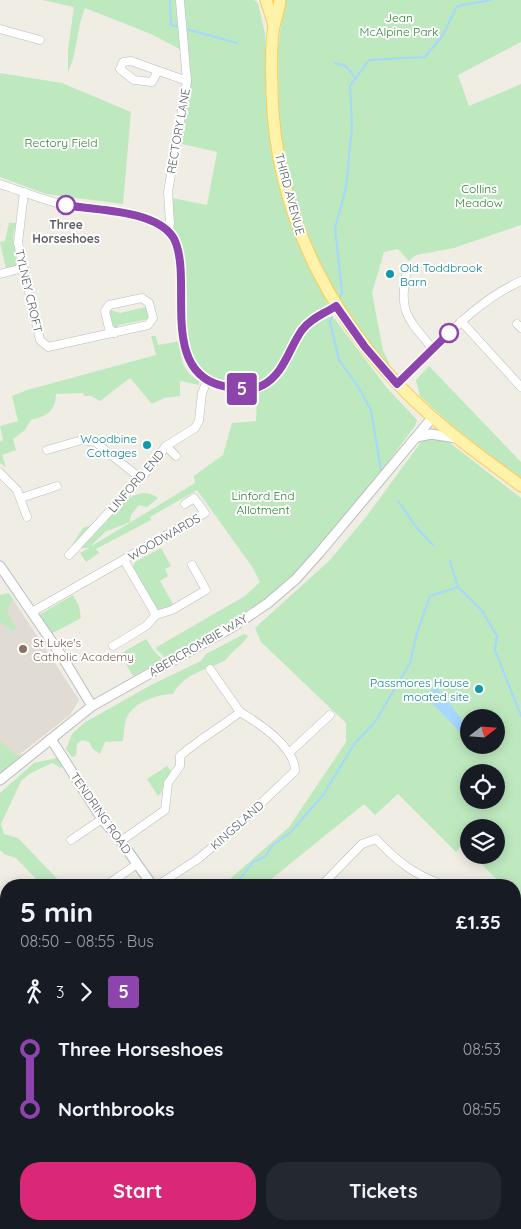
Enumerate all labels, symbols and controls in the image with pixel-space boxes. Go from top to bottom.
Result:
park label: Jean McAlpine Park [360,10,438,39]
street label: RECTORY LANE [163,87,193,175]
park label: Rectory Field [25,135,98,150]
street label: THIRD AVENUE [272,151,308,237]
park label: Collins Meadow [455,181,503,210]
marker: Three Horseshoes [56,195,76,215]
place label: Three Horseshoes [32,217,100,246]
street label: TYLNEY CROFT [12,248,46,334]
place label: Old Toddbrook Barn [400,260,483,289]
marker: Old Toddbrook Barn [384,268,396,280]
unlabelled marker [439,323,459,343]
line badge: 5 [226,373,258,405]
text: 5 [237,377,247,400]
place label: Woodbine Cottages [80,431,137,460]
marker: Woodbine Cottages [141,439,153,451]
street label: LINFORD END [105,446,168,515]
park label: Linford End Allotment [232,488,294,517]
street label: WOODWARDS [125,510,203,564]
street label: ABERCROMBIE WAY [146,611,250,679]
place label: St Luke's Catholic Academy [33,635,134,664]
marker: St Luke's Catholic Academy [17,643,29,655]
place label: Passmores House moated site [370,675,469,704]
marker: Passmores House moated site [473,683,485,695]
north arrow [460,709,505,754]
map controls [460,709,505,864]
button: locate [460,764,505,809]
street label: TENDRING ROAD [67,769,135,857]
street label: KINGSLAND [207,797,267,853]
button: layers [460,819,505,864]
text: 5 min [20,894,93,929]
text: £1.35 [456,910,501,934]
text: 08:50 – 08:55 · Bus [20,931,154,951]
icon: walk [20,978,48,1006]
icon: forward [72,978,100,1006]
text: 5 [118,980,129,1003]
text: 3 [56,982,64,1002]
text: Three Horseshoes [58,1037,223,1061]
text: 08:53 [463,1039,501,1059]
text: Northbrooks [58,1097,174,1121]
text: 08:55 [462,1099,501,1119]
button: Start [20,1162,256,1220]
button: Tickets [266,1162,501,1220]

